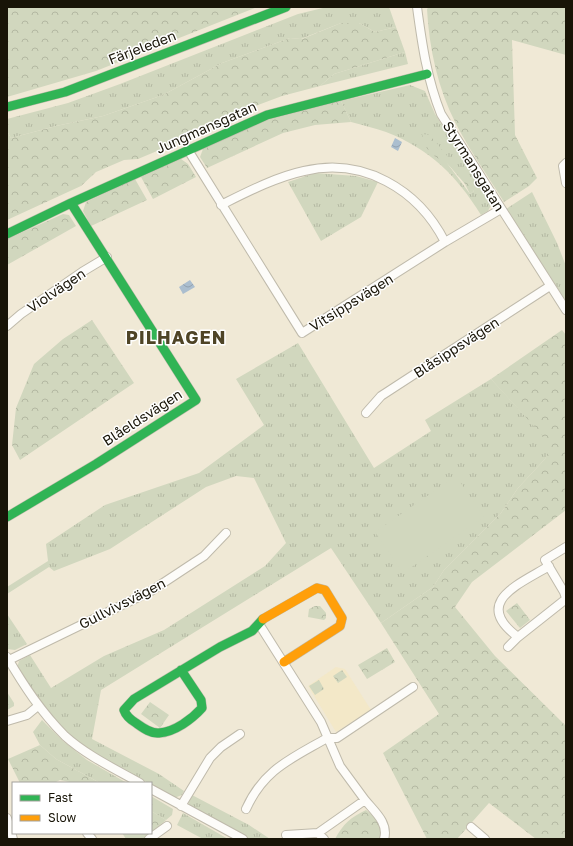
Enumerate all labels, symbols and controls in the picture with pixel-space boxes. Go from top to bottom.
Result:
street label: Färjeleden [106,26,178,68]
street label: Jungmansgatan [153,97,259,157]
street label: Styrmansgatan [440,118,508,214]
street label: Violvägen [24,264,88,316]
street label: Vitsippsvägen [306,270,396,334]
street label: Blåsippsvägen [410,313,502,381]
district label: PILHAGEN [126,326,226,348]
street label: Blåeldsvägen [99,385,185,449]
street label: Gullvivsvägen [76,574,168,632]
legend [12,782,152,834]
text: Fast [48,790,73,805]
text: Slow [48,810,76,825]

